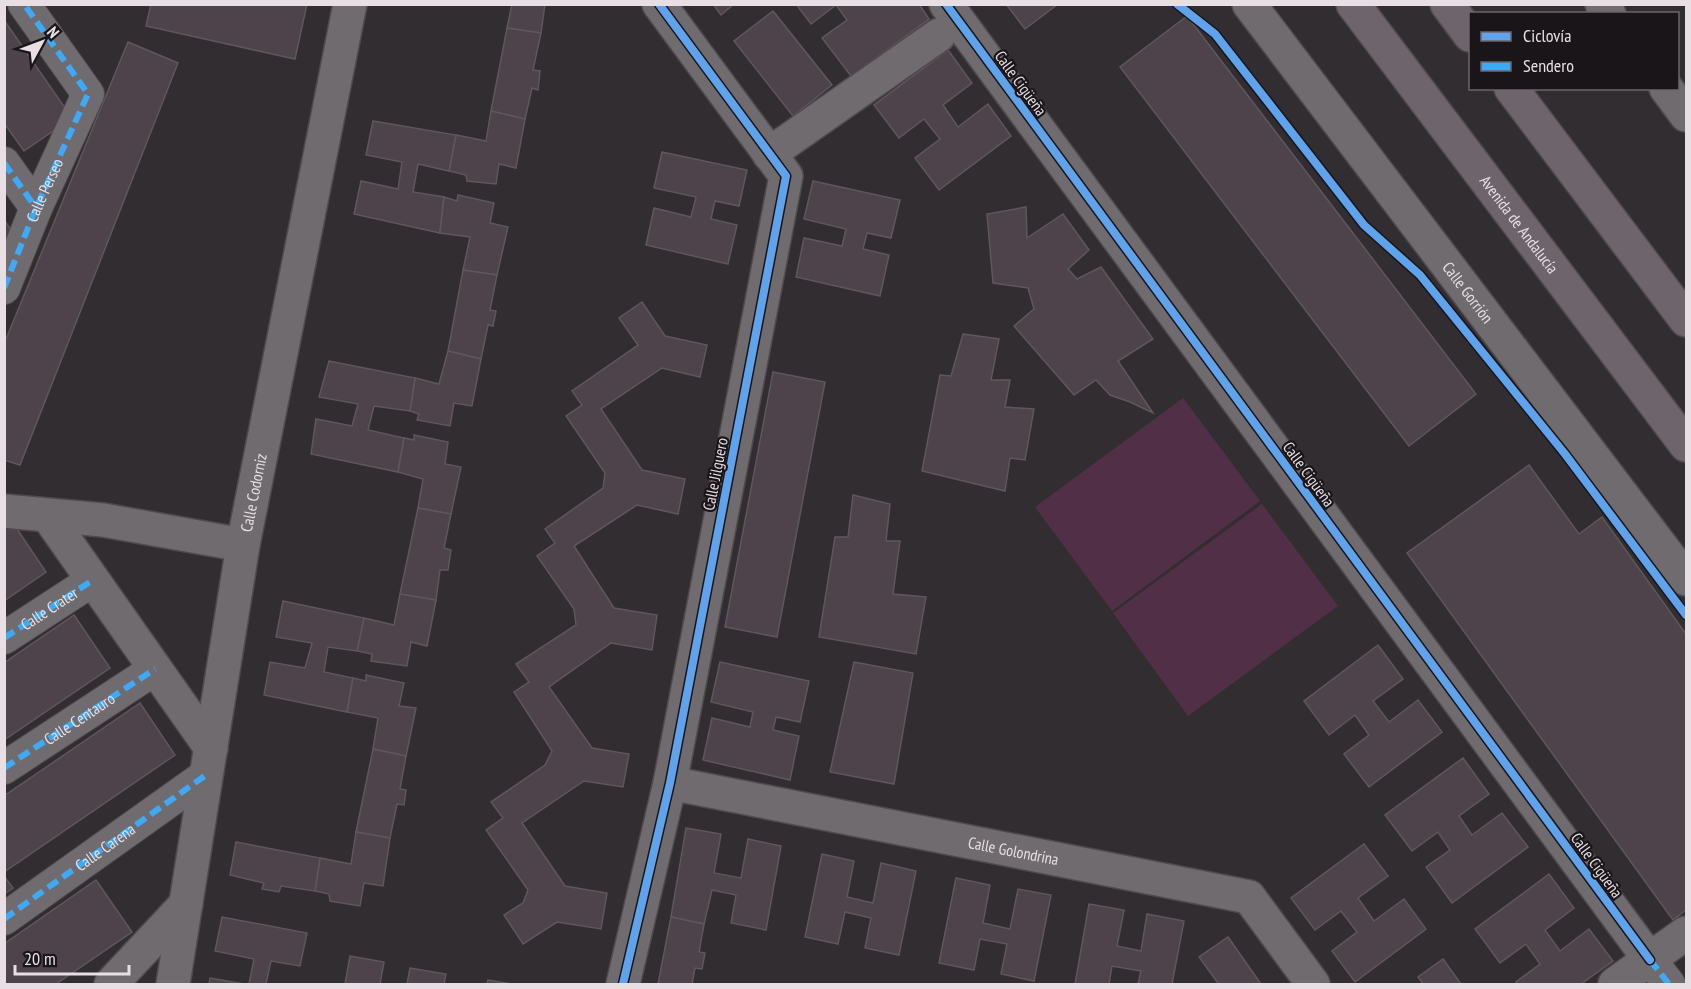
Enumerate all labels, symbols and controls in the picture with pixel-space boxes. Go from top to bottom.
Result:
north arrow [12,12,72,72]
legend [1469,12,1679,90]
text: N [43,22,64,42]
text: Ciclovía [1523,24,1571,47]
street label: Calle Cigüeña [991,47,1051,119]
text: Sendero [1523,54,1574,77]
street label: Calle Perseo [22,155,67,225]
street label: Avenida de Andalucía [1476,171,1563,277]
street label: Calle Gorrión [1438,257,1498,327]
street label: Calle Jilguero [698,436,732,512]
street label: Calle Cigüeña [1279,438,1339,510]
street label: Calle Codorniz [236,451,271,533]
street label: Calle Crater [17,582,82,634]
street label: Calle Centauro [40,688,119,749]
street label: Calle Carena [71,819,139,875]
street label: Calle Cigüeña [1567,829,1627,901]
street label: Calle Golondrina [966,832,1060,869]
scale bar [15,938,129,976]
text: 20 m [24,947,56,970]

